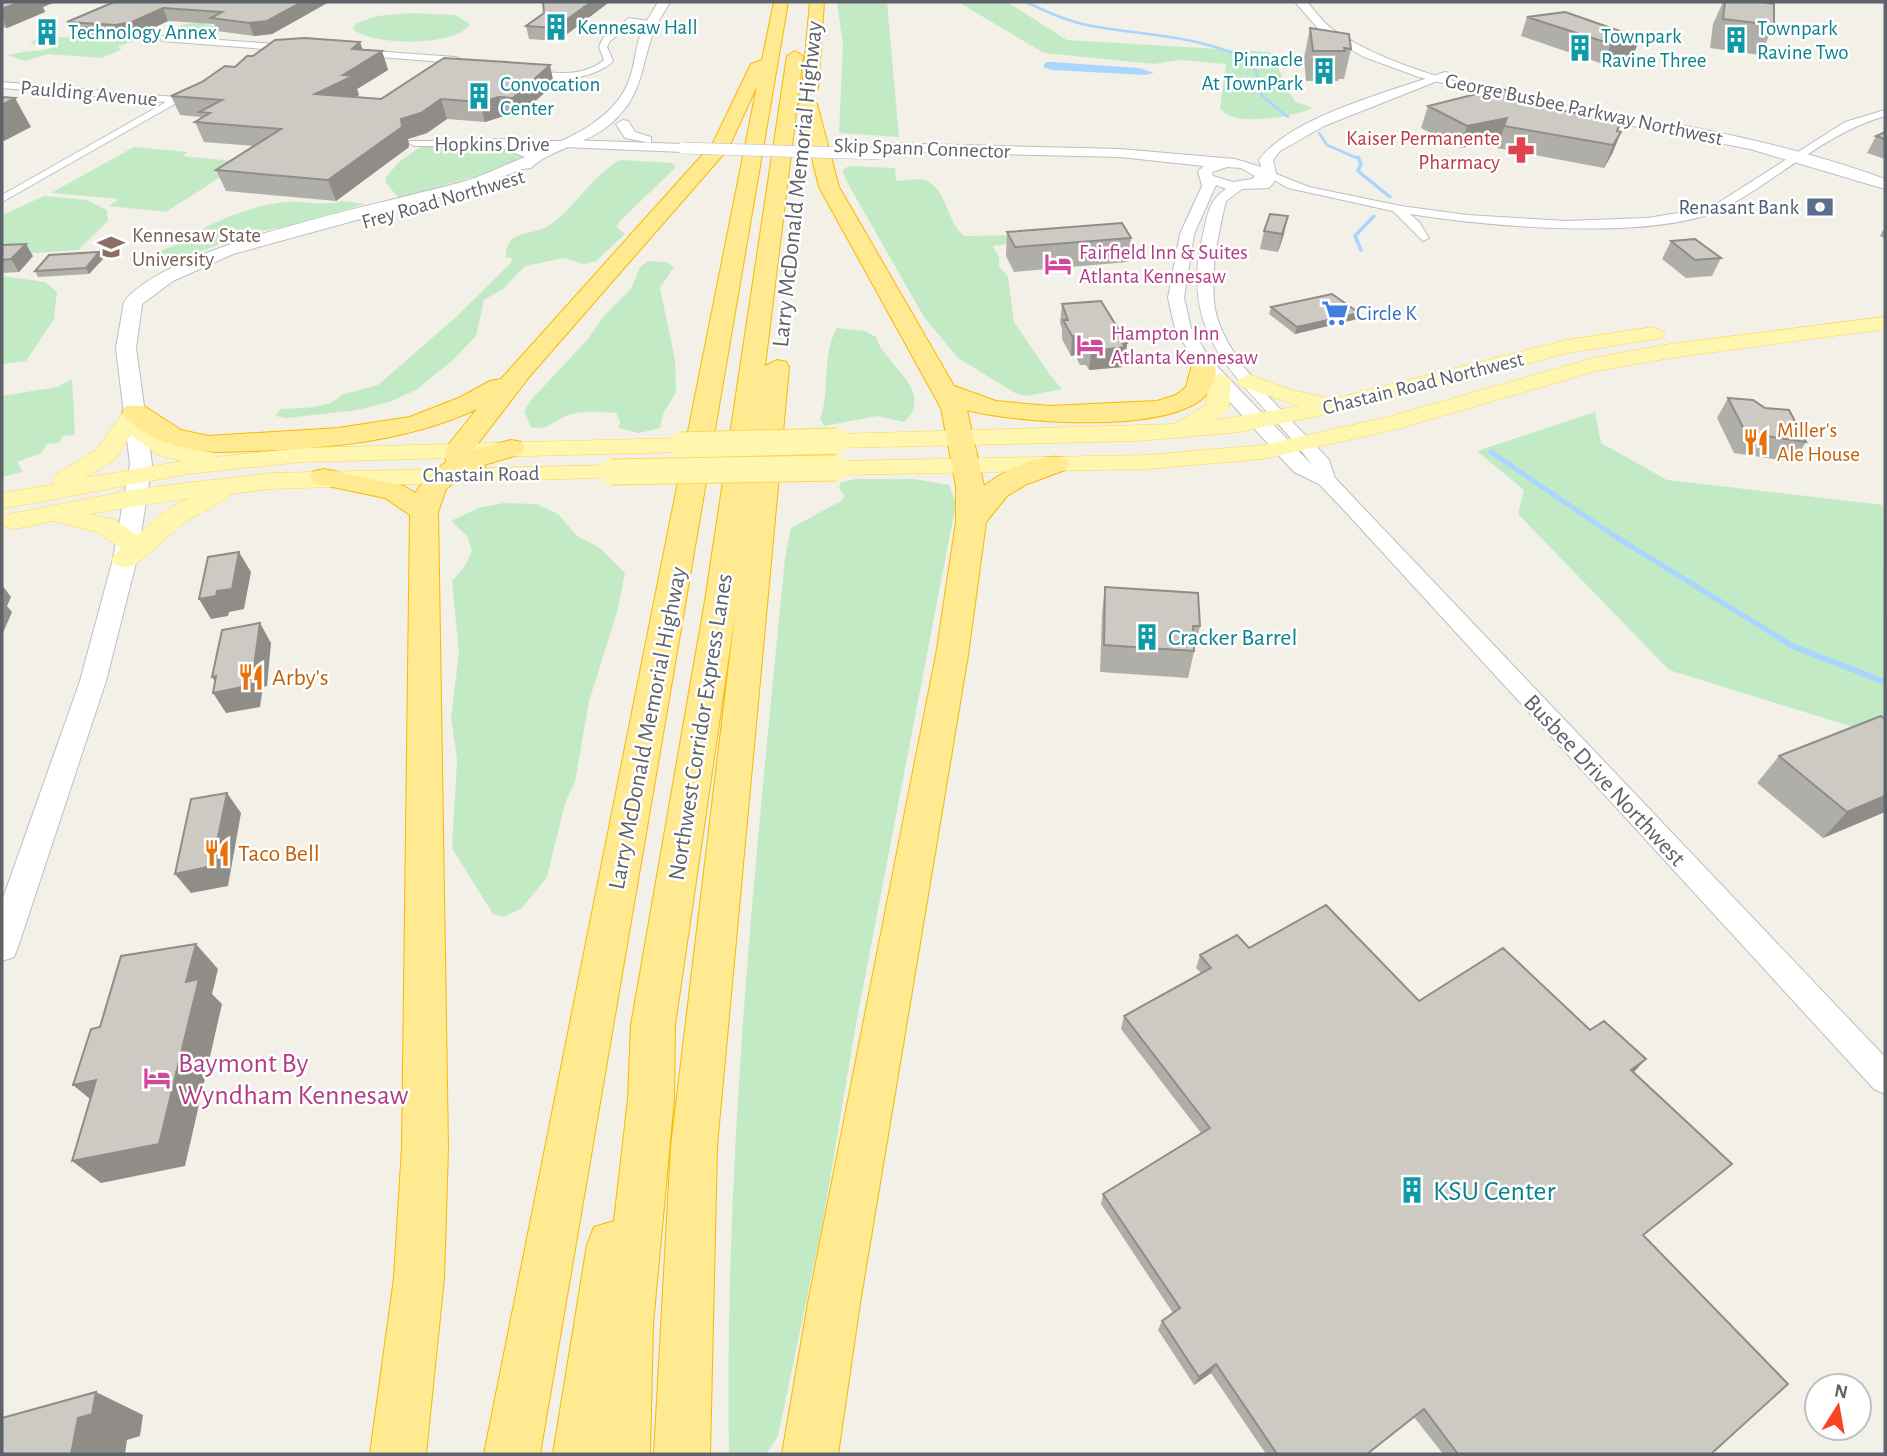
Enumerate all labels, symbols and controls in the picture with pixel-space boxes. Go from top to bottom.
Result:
building icon: Kennesaw Hall [541,12,571,42]
building icon: Technology Annex [32,17,62,47]
place label: Kennesaw Hall [577,17,698,38]
place label: Townpark Ravine Two [1757,18,1849,63]
street label: Larry McDonald Memorial Highway [769,20,827,349]
place label: Technology Annex [68,22,217,43]
building icon: Townpark Ravine Two [1721,25,1751,55]
place label: Townpark Ravine Three [1601,26,1707,71]
building icon: Townpark Ravine Three [1565,33,1595,63]
place label: Pinnacle At TownPark [1201,49,1303,94]
building icon: Pinnacle At TownPark [1309,56,1339,86]
street label: George Busbee Parkway Northwest [1443,70,1725,149]
place label: Convocation Center [500,74,600,119]
street label: Paulding Avenue [19,77,158,110]
building icon: Convocation Center [464,81,494,111]
place label: Kaiser Permanente Pharmacy [1346,128,1500,173]
street label: Hopkins Drive [434,134,550,155]
street label: Skip Spann Connector [833,135,1011,162]
pharmacy icon: Kaiser Permanente Pharmacy [1506,135,1536,165]
street label: Frey Road Northwest [359,166,527,233]
bank icon: Renasant Bank [1805,192,1835,222]
place label: Renasant Bank [1678,197,1799,218]
place label: Kennesaw State University [132,225,261,270]
school or university icon: Kennesaw State University [96,232,126,262]
place label: Fairfield Inn & Suites Atlanta Kennesaw [1079,242,1248,287]
hotel icon: Fairfield Inn & Suites Atlanta Kennesaw [1043,249,1073,279]
supermarket icon: Circle K [1320,298,1350,328]
place label: Circle K [1356,303,1417,324]
place label: Hampton Inn Atlanta Kennesaw [1111,323,1258,368]
hotel icon: Hampton Inn Atlanta Kennesaw [1075,330,1105,360]
street label: Chastain Road Northwest [1320,348,1526,419]
place label: Miller's Ale House [1777,420,1860,465]
restaurant icon: Miller's Ale House [1741,427,1771,457]
street label: Chastain Road [422,463,540,486]
street label: Larry McDonald Memorial Highway [605,565,691,892]
street label: Northwest Corridor Express Lanes [665,572,737,882]
building icon: Cracker Barrel [1132,622,1162,652]
place label: Cracker Barrel [1168,626,1297,650]
restaurant icon: Arby's [236,662,266,692]
place label: Arby's [272,666,329,690]
street label: Busbee Drive Northwest [1519,690,1690,871]
restaurant icon: Taco Bell [202,838,232,868]
place label: Taco Bell [238,842,320,866]
place label: Baymont By Wyndham Kennesaw [178,1050,409,1110]
hotel icon: Baymont By Wyndham Kennesaw [142,1063,172,1093]
building icon: KSU Center [1397,1175,1427,1205]
place label: KSU Center [1433,1178,1556,1206]
north arrow [1803,1372,1873,1442]
text: N [1833,1381,1849,1402]

